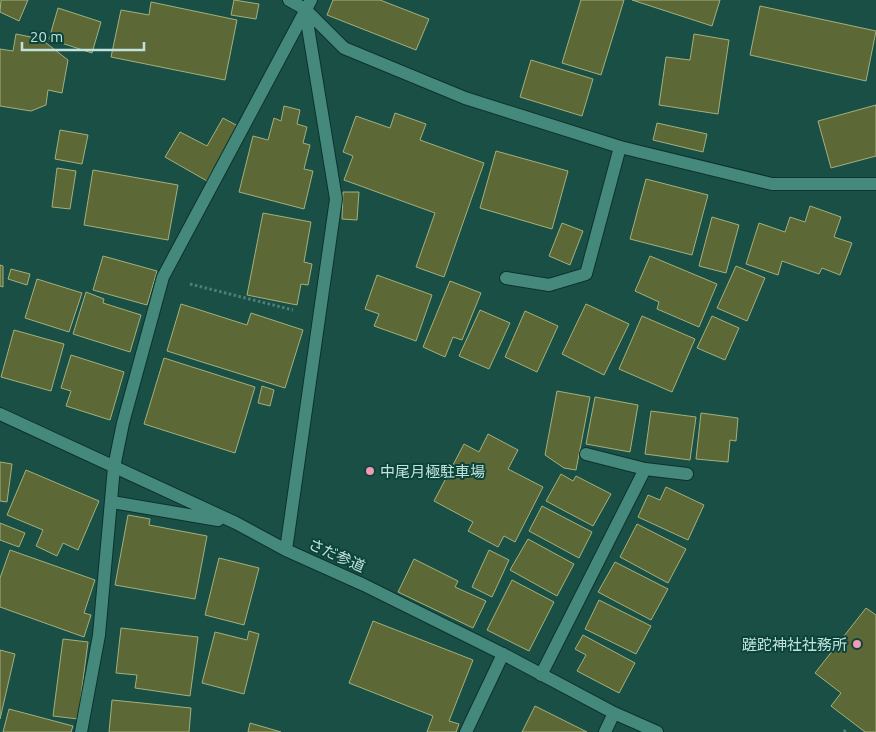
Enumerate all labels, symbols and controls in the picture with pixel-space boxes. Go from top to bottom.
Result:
scale bar [22,20,145,52]
text: 20 m [30,28,63,45]
place label: 中尾月極駐車場 [380,463,485,480]
marker: 中尾月極駐車場 [364,465,376,477]
street label: さだ参道 [306,535,368,575]
place label: 蹉跎神社社務所 [742,636,847,653]
marker: 蹉跎神社社務所 [851,638,863,650]

